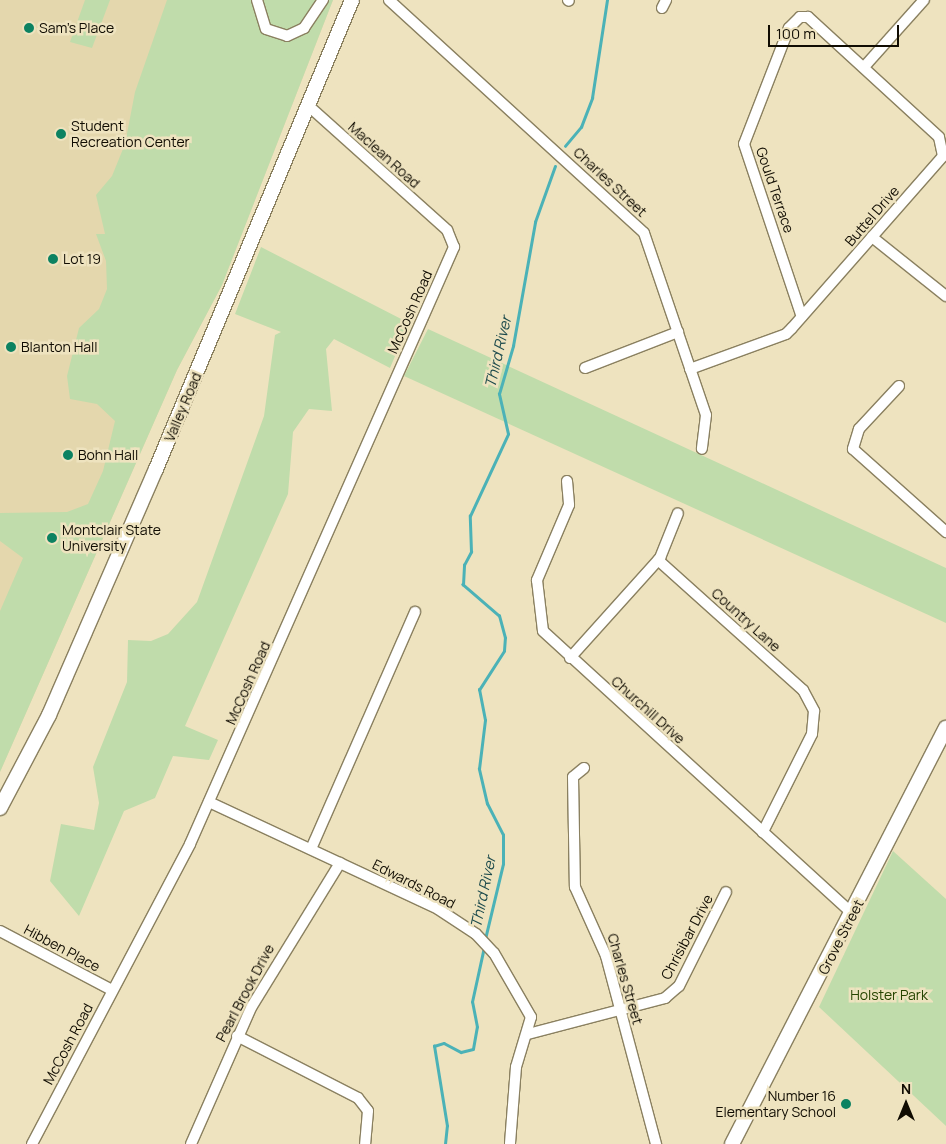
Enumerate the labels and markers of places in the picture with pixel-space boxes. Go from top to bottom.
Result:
place label: Sam's Place [39,20,114,36]
marker: Sam's Place [23,22,35,34]
place label: Student Recreation Center [71,118,190,150]
marker: Student Recreation Center [55,128,67,140]
place label: Lot 19 [63,251,101,267]
marker: Lot 19 [47,253,59,265]
place label: Blanton Hall [21,339,98,355]
marker: Blanton Hall [5,341,17,353]
place label: Bohn Hall [78,447,138,463]
marker: Bohn Hall [62,449,74,461]
place label: Montclair State University [62,522,161,554]
marker: Montclair State University [46,532,58,544]
place label: Number 16 Elementary School [716,1088,836,1120]
marker: Number 16 Elementary School [840,1098,852,1110]

